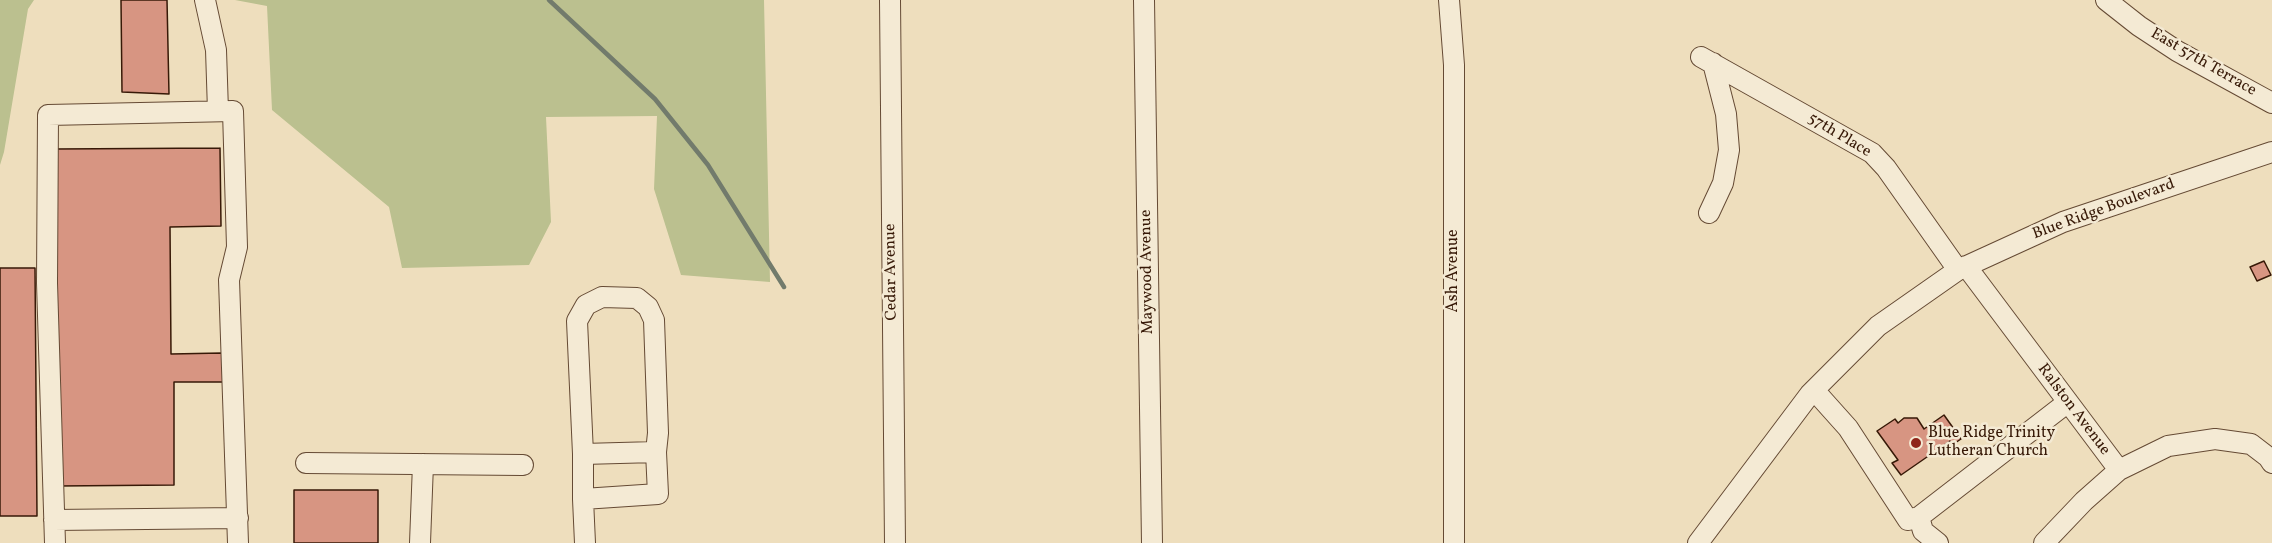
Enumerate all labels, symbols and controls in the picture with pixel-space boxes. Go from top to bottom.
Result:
street label: East 57th Terrace [2147,25,2259,101]
street label: 57th Place [1804,110,1874,162]
street label: Blue Ridge Boulevard [2030,175,2178,245]
street label: Maywood Avenue [1137,209,1159,335]
street label: Cedar Avenue [882,223,902,321]
street label: Ash Avenue [1444,229,1464,313]
street label: Ralston Avenue [2032,360,2114,460]
place label: Blue Ridge Trinity Lutheran Church [1928,424,2055,462]
marker: Blue Ridge Trinity Lutheran Church [1909,436,1923,450]

